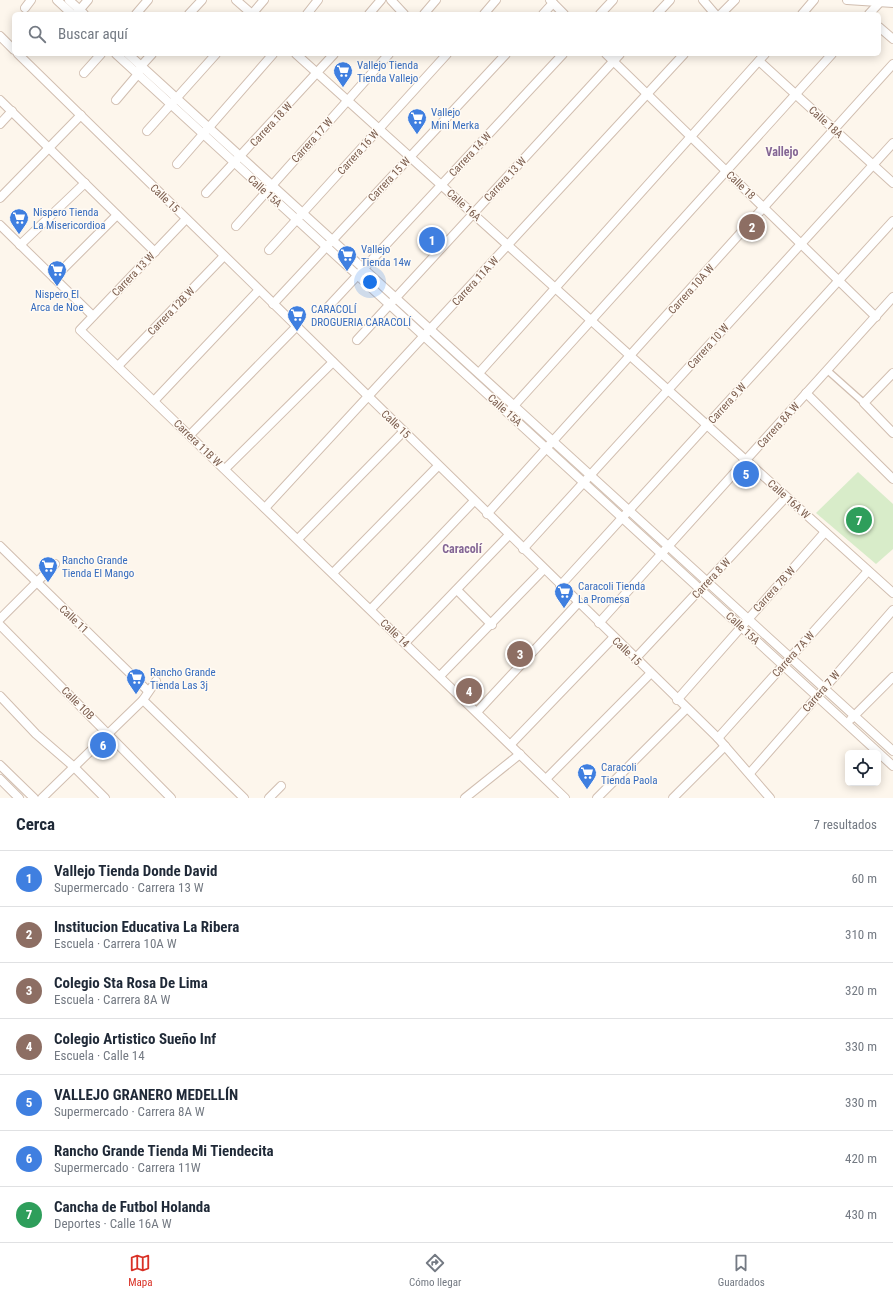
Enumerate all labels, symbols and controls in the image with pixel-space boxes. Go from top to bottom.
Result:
search box [12,12,881,56]
icon: search [26,23,48,45]
text: Buscar aquí [58,25,128,43]
place label: Vallejo Tienda Tienda Vallejo [357,59,419,85]
supermarket icon: Vallejo Tienda Tienda Vallejo [332,60,354,88]
street label: Carrera 18 W [248,99,296,149]
street label: Calle 18A [806,104,846,142]
place label: Vallejo Mini Merka [431,106,479,132]
supermarket icon: Vallejo Mini Merka [406,107,428,135]
street label: Carrera 17 W [289,115,336,165]
street label: Carrera 16 W [335,127,382,177]
street label: Carrera 14 W [447,129,495,179]
district label: Vallejo [765,145,799,159]
street label: Carrera 15 W [366,154,414,204]
street label: Carrera 13 W [482,154,530,204]
street label: Calle 18 [724,168,758,202]
street label: Calle 15A [245,173,285,211]
street label: Calle 15 [148,181,182,215]
street label: Calle 16A [444,187,484,225]
place label: Nispero Tienda La Misericordioa [33,206,106,232]
supermarket icon: Nispero Tienda La Misericordioa [8,207,30,235]
pin: 2 [739,212,765,242]
pin: 1 [419,225,445,255]
place label: Vallejo Tienda 14w [361,243,411,269]
supermarket icon: Vallejo Tienda 14w [336,244,358,272]
street label: Carrera 13 W [109,249,158,299]
street label: Carrera 11A W [449,254,502,309]
supermarket icon: Nispero El Arca de Noe [46,259,68,287]
street label: Carrera 10A W [666,261,717,317]
your location [360,272,380,292]
street label: Carrera 12B W [145,284,198,338]
place label: Nispero El Arca de Noe [30,288,84,314]
place label: CARACOLÍ DROGUERIA CARACOLÍ [311,303,412,329]
supermarket icon: CARACOLÍ DROGUERIA CARACOLÍ [286,304,308,332]
street label: Carrera 10 W [685,321,732,371]
street label: Carrera 9 W [706,380,750,426]
street label: Calle 15A [485,392,525,430]
street label: Carrera 8A W [755,399,803,451]
street label: Calle 15 [379,407,413,441]
street label: Carrera 11B W [171,417,225,470]
pin: 5 [733,459,759,489]
street label: Calle 16A W [765,477,813,522]
pin: 7 [846,505,872,535]
district label: Caracolí [442,542,483,556]
place label: Rancho Grande Tienda El Mango [62,554,135,580]
supermarket icon: Rancho Grande Tienda El Mango [37,555,59,583]
street label: Carrera 8 W [689,555,734,601]
street label: Carrera 7B W [751,564,799,615]
place label: Caracoli Tienda La Promesa [578,580,645,606]
supermarket icon: Caracoli Tienda La Promesa [553,581,575,609]
street label: Calle 11 [57,602,91,636]
street label: Calle 15A [723,609,763,648]
street label: Calle 14 [378,616,412,651]
street label: Carrera 7A W [770,628,818,680]
street label: Calle 15 [610,634,644,668]
pin: 3 [507,639,533,669]
place label: Rancho Grande Tienda Las 3j [150,666,216,692]
supermarket icon: Rancho Grande Tienda Las 3j [125,667,147,695]
street label: Carrera 7 W [800,668,843,715]
pin: 4 [456,676,482,706]
street label: Calle 10B [59,684,97,722]
pin: 6 [90,730,116,760]
map controls [845,750,881,786]
button: locate [845,750,881,786]
place label: Caracoli Tienda Paola [601,761,658,787]
supermarket icon: Caracoli Tienda Paola [576,762,598,790]
text: Cerca [16,814,55,834]
text: 7 resultados [813,817,877,832]
text: Vallejo Tienda Donde David [54,862,218,880]
text: 1 [26,871,32,886]
text: 60 m [851,871,877,886]
text: Supermercado · Carrera 13 W [54,880,204,895]
text: Institucion Educativa La Ribera [54,918,239,936]
text: 2 [26,927,32,942]
text: 310 m [845,927,877,942]
text: Escuela · Carrera 10A W [54,936,177,951]
text: Colegio Sta Rosa De Lima [54,974,208,992]
text: 3 [26,983,32,998]
text: 320 m [845,983,877,998]
text: Escuela · Carrera 8A W [54,992,170,1007]
text: Colegio Artistico Sueño Inf [54,1030,216,1048]
text: 4 [26,1039,32,1054]
text: 330 m [845,1039,877,1054]
text: Escuela · Calle 14 [54,1048,145,1063]
text: VALLEJO GRANERO MEDELLÍN [54,1086,238,1104]
text: 5 [26,1095,32,1110]
text: 330 m [845,1095,877,1110]
text: Supermercado · Carrera 8A W [54,1104,205,1119]
text: Rancho Grande Tienda Mi Tiendecita [54,1142,274,1160]
text: 6 [26,1151,32,1166]
text: 420 m [845,1151,877,1166]
text: Supermercado · Carrera 11W [54,1160,201,1175]
text: Cancha de Futbol Holanda [54,1198,210,1216]
text: 7 [26,1207,32,1222]
text: 430 m [845,1207,877,1222]
text: Deportes · Calle 16A W [54,1216,172,1231]
tab: Mapa [128,1252,153,1289]
tab: Cómo llegar [409,1252,461,1289]
tab: Guardados [718,1252,765,1289]

